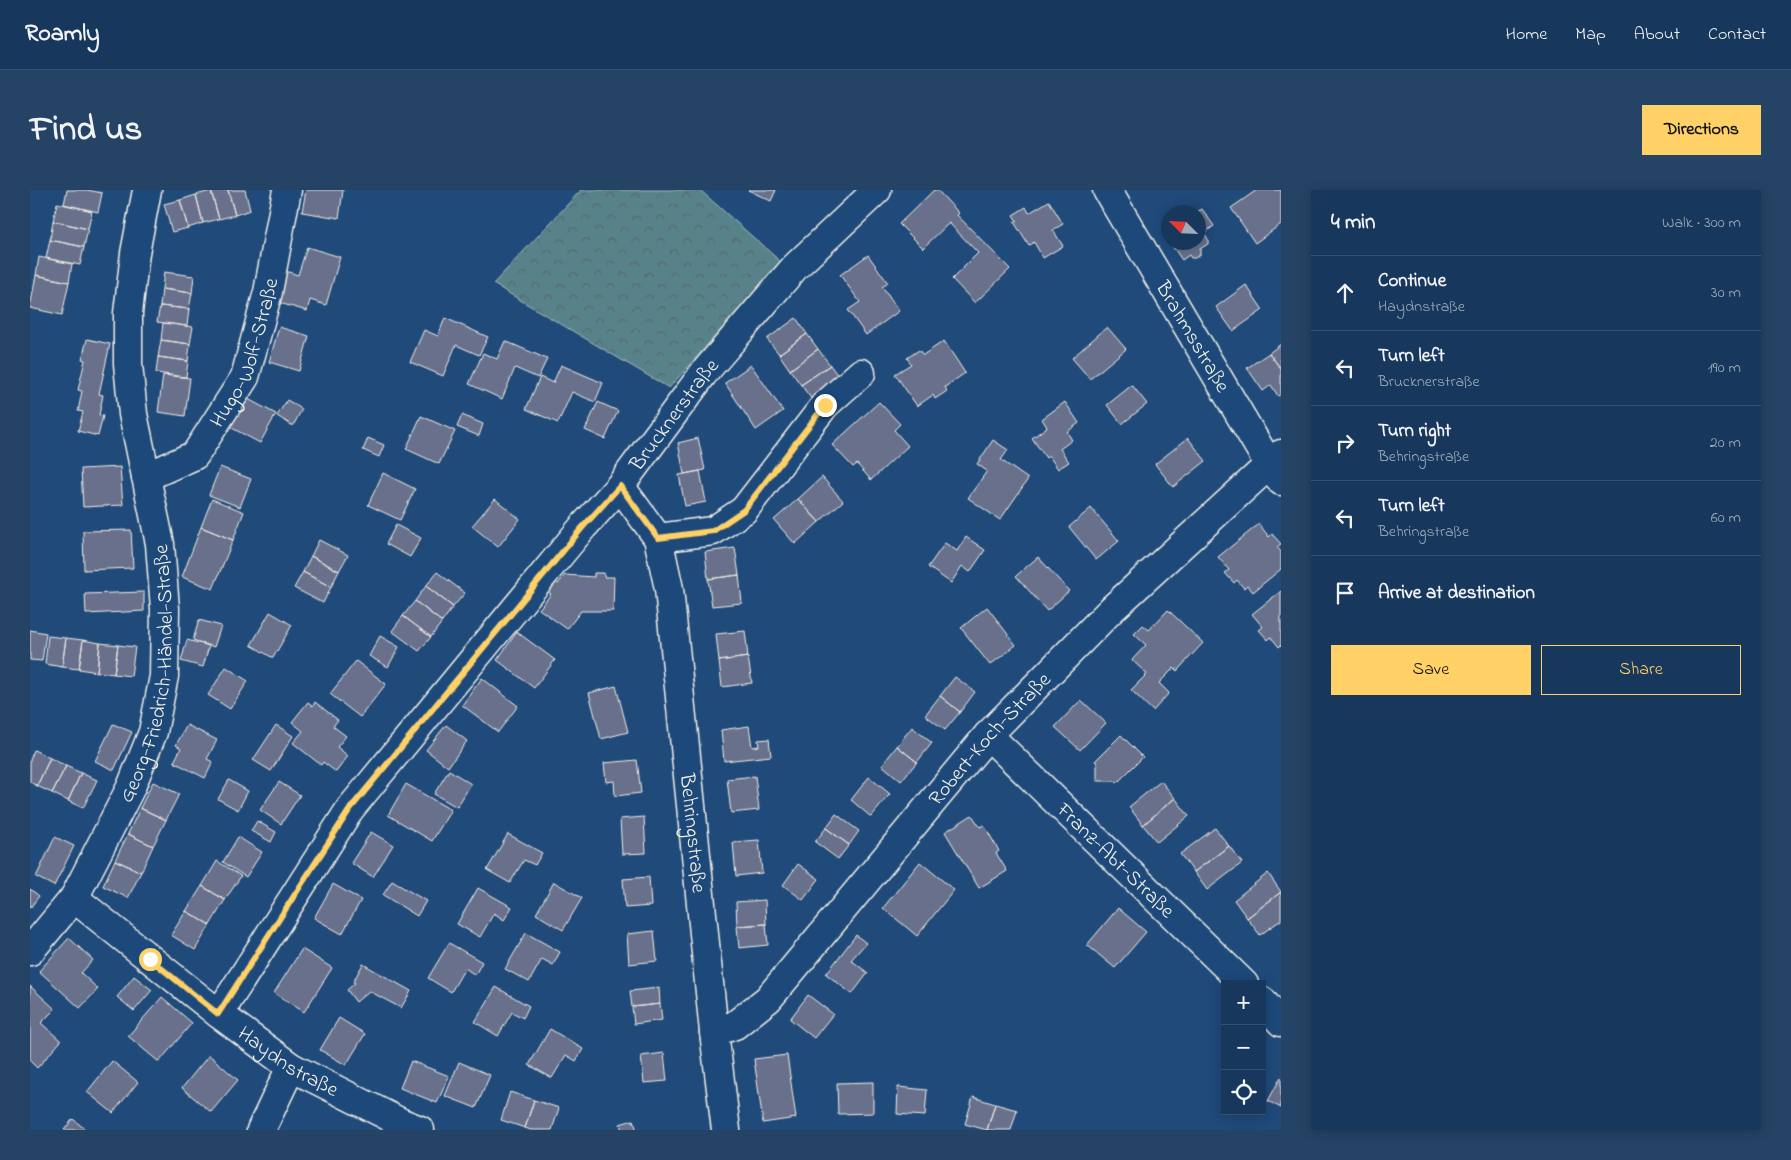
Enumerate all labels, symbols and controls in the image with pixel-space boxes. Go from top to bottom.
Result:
text: Roamly [25,17,100,52]
text: Home [1506,22,1547,48]
text: Map [1575,22,1606,48]
text: About [1634,22,1680,48]
text: Contact [1708,22,1766,48]
text: Find us [30,105,142,156]
button: Directions [1642,105,1761,155]
north arrow [1161,205,1206,250]
text: 4 min [1331,208,1375,238]
text: Walk · 300 m [1662,211,1741,235]
text: Continue [1378,268,1446,295]
street label: Hugo-Wolf-Straße [203,275,287,434]
street label: Brahmsstraße [1147,275,1237,399]
icon: ahead [1331,279,1359,307]
text: 30 m [1711,281,1741,305]
text: Haydnstraße [1378,295,1465,319]
text: Turn left [1378,343,1445,370]
street label: Brucknerstraße [623,352,727,478]
icon: left [1331,354,1359,382]
text: 190 m [1708,356,1741,380]
text: Brucknerstraße [1378,370,1480,394]
route end [814,394,837,417]
text: Turn right [1378,418,1451,445]
icon: right [1331,429,1359,457]
text: 20 m [1710,431,1741,455]
text: Behringstraße [1378,445,1469,469]
text: Turn left [1378,493,1445,520]
icon: left [1331,504,1359,532]
text: 60 m [1711,506,1741,530]
text: Behringstraße [1378,520,1469,544]
street label: Georg-Friedrich-Händel-Straße [113,543,182,808]
icon: arrive [1331,579,1359,607]
text: Arrive at destination [1378,580,1535,607]
button: Save [1331,645,1531,695]
button: Share [1541,645,1741,695]
street label: Robert-Koch-Straße [922,666,1059,813]
street label: Behringstraße [671,771,713,895]
street label: Franz-Abt-Straße [1048,796,1181,926]
route start [139,948,162,971]
map controls [1221,980,1266,1115]
button: + [1221,980,1266,1025]
street label: Haydnstraße [231,1020,344,1106]
button: − [1221,1025,1266,1070]
button: locate [1221,1070,1266,1115]

